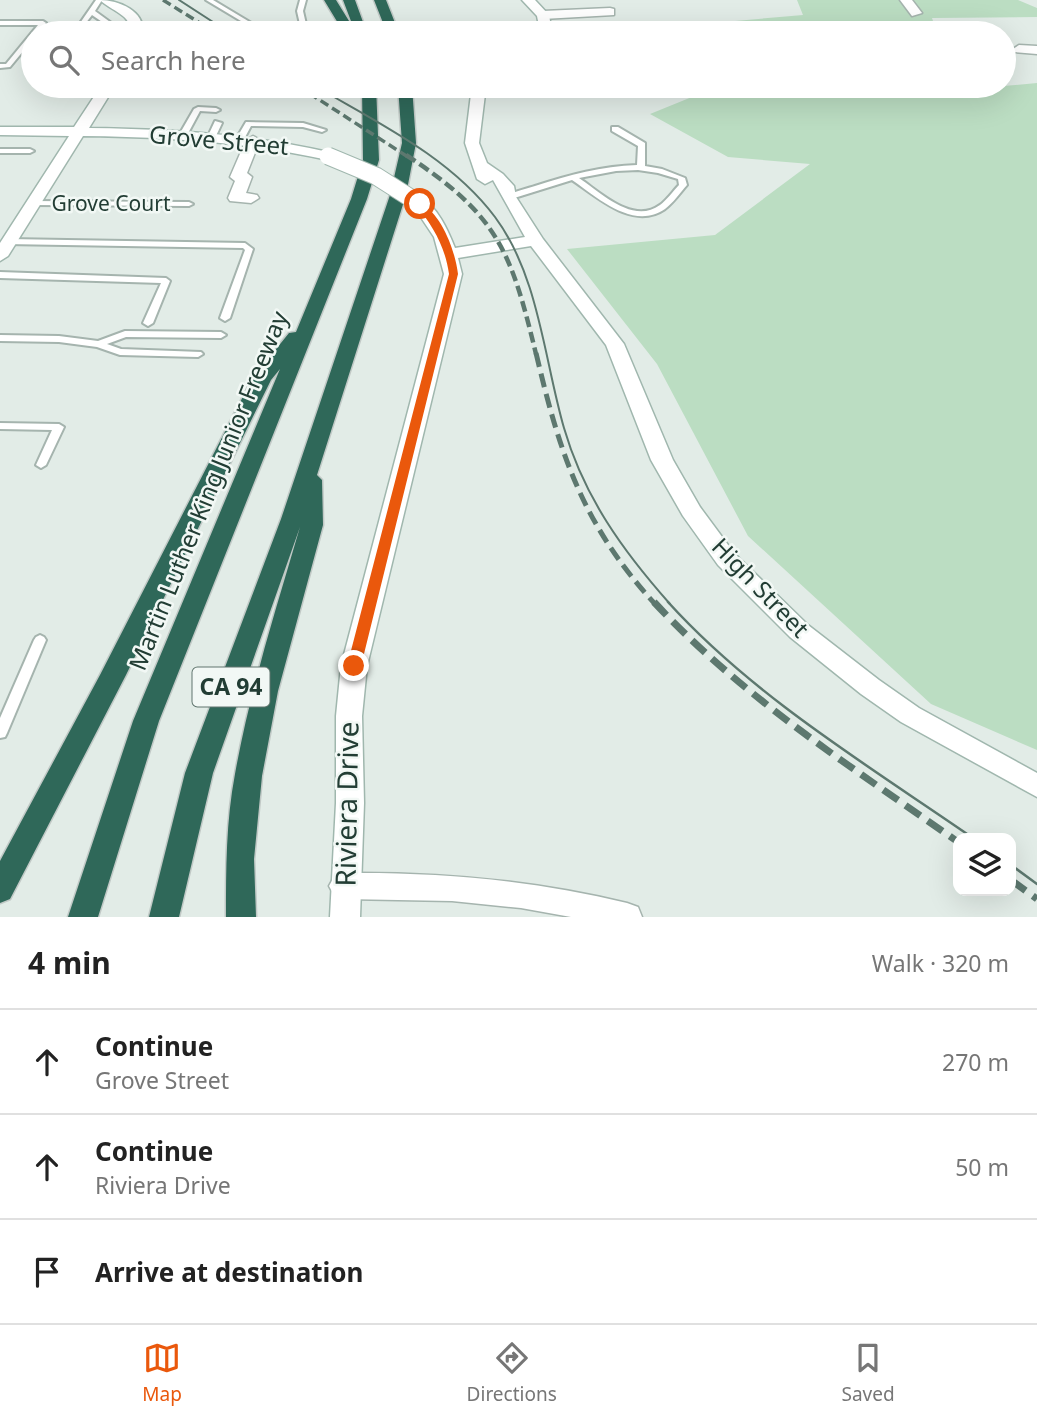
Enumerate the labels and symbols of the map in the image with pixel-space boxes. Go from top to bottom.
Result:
street label: Grove Street [148,117,291,162]
route start [404,188,435,219]
street label: Grove Court [51,189,171,217]
street label: Martin Luther King Junior Freeway [120,305,295,675]
street label: High Street [705,530,817,644]
route end [338,650,369,681]
road number: CA 94 [192,667,270,706]
street label: Riviera Drive [326,721,366,887]

